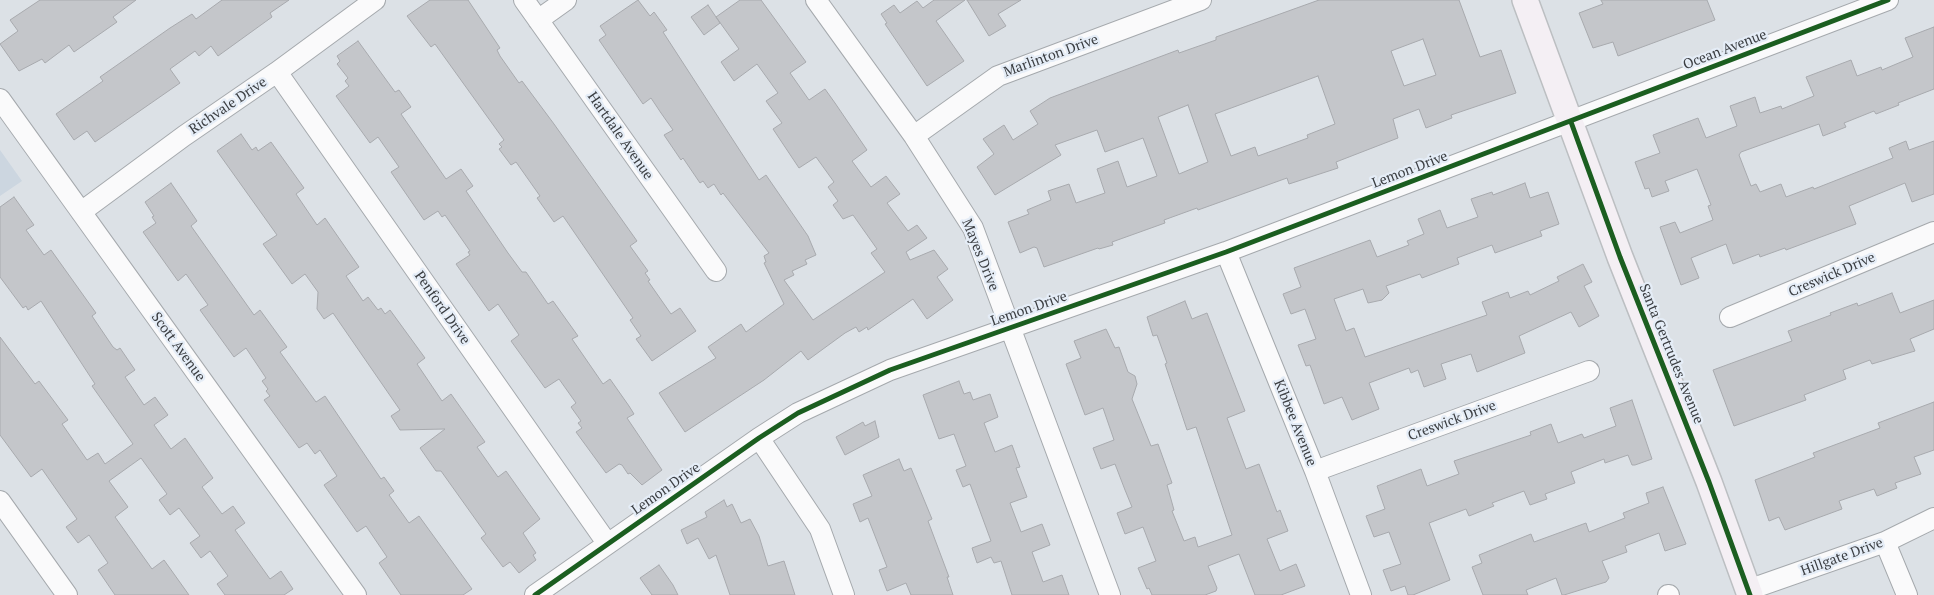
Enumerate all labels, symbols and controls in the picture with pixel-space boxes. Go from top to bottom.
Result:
street label: Ocean Avenue [1681,26,1769,74]
street label: Marlinton Drive [1001,31,1101,81]
street label: Richvale Drive [186,74,270,138]
street label: Hartdale Avenue [584,89,656,183]
street label: Lemon Drive [1370,148,1450,192]
street label: Mayes Drive [958,217,1002,293]
street label: Creswick Drive [1786,249,1878,301]
street label: Penford Drive [411,268,473,348]
street label: Santa Gertrudes Avenue [1635,282,1707,426]
street label: Lemon Drive [989,288,1069,330]
street label: Scott Avenue [147,309,209,385]
street label: Kibbee Avenue [1270,377,1320,469]
street label: Creswick Drive [1406,397,1498,445]
street label: Lemon Drive [629,459,703,519]
street label: Hillgate Drive [1799,534,1885,580]

